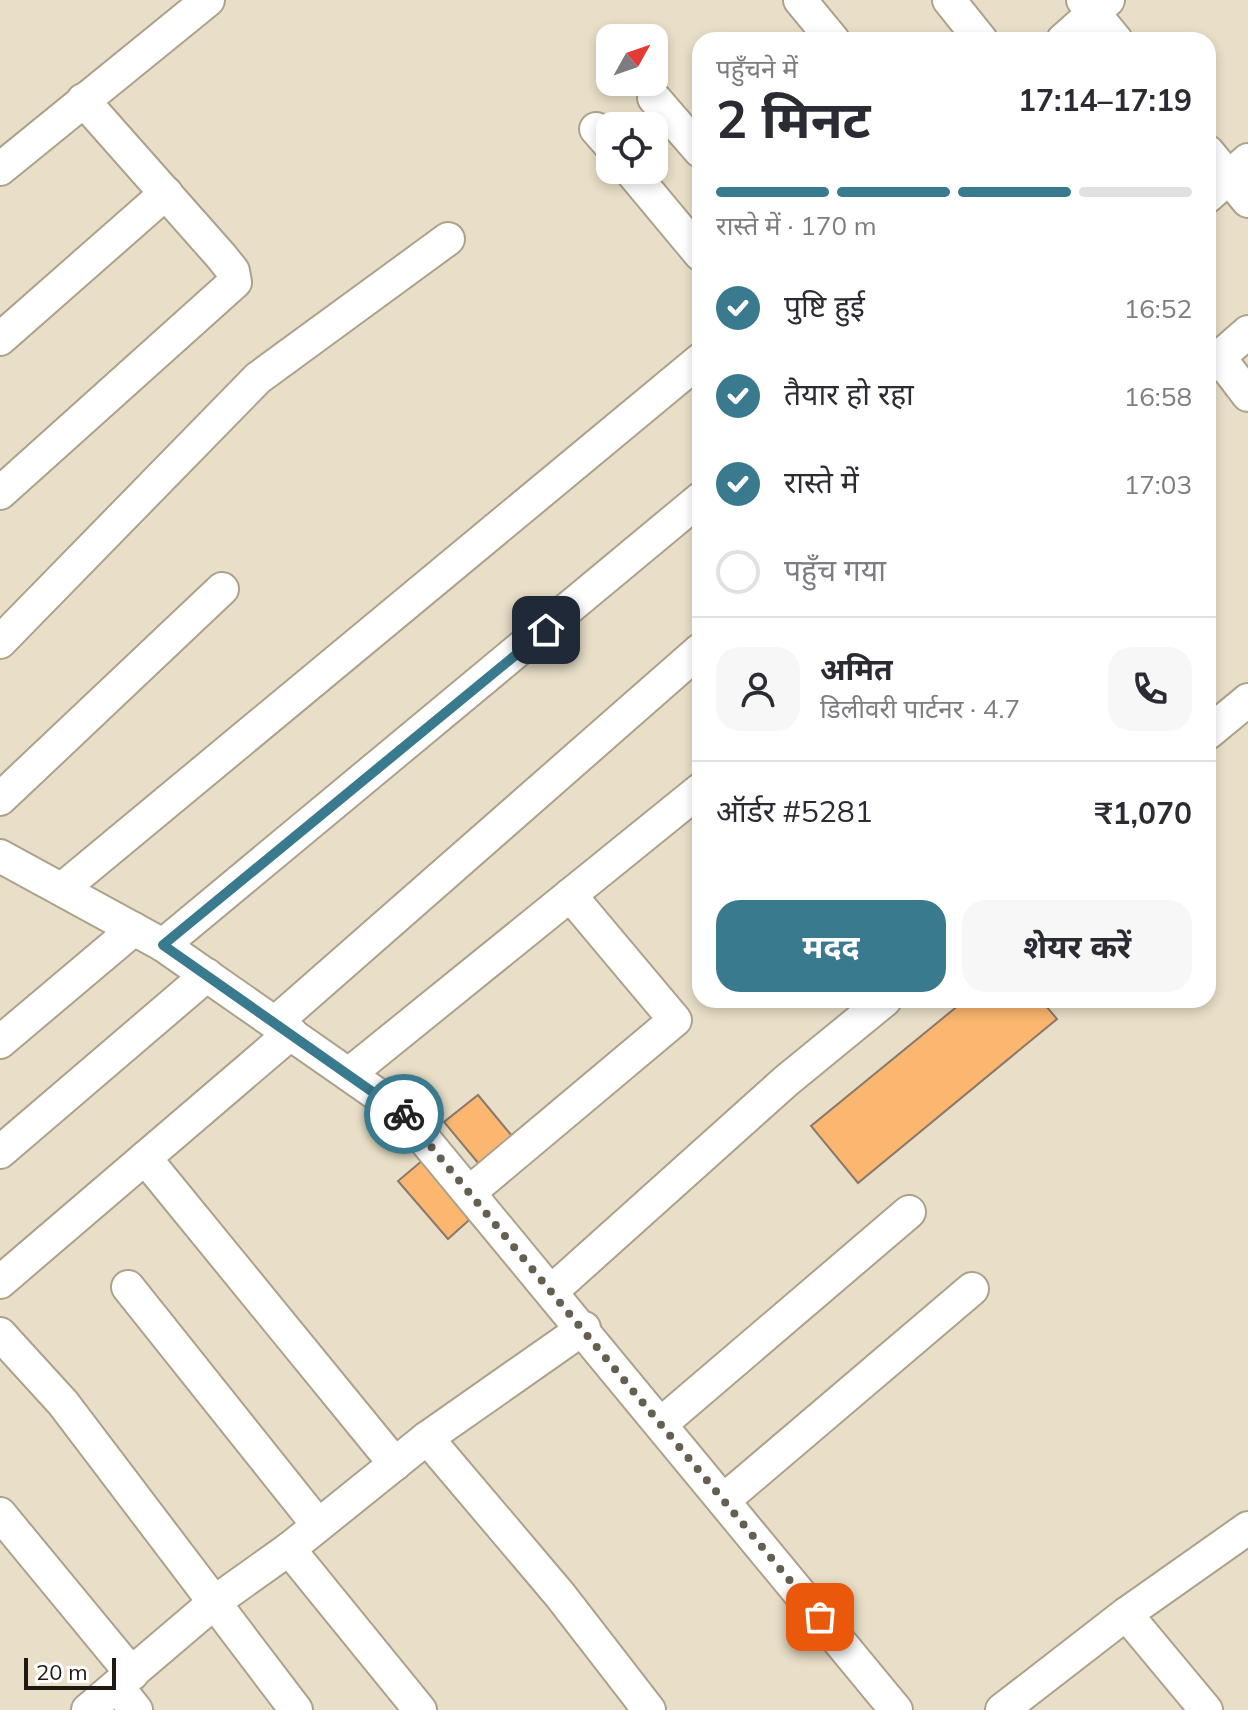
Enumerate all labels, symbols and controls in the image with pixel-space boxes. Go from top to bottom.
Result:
north arrow [596,24,668,96]
map controls [596,24,668,184]
text: पहुँचने में [716,52,798,85]
text: 17:14–17:19 [1018,81,1192,119]
text: 2 मिनट [716,86,871,151]
button: locate [596,112,668,184]
text: रास्ते में · 170 m [716,209,877,242]
icon: check [716,286,760,330]
text: पुष्टि हुई [784,287,865,325]
text: 16:52 [1124,292,1192,325]
icon: check [716,374,760,418]
text: तैयार हो रहा [784,375,914,413]
text: 16:58 [1124,380,1192,413]
icon: check [716,462,760,506]
text: रास्ते में [784,463,859,501]
text: 17:03 [1124,468,1192,501]
text: पहुँच गया [784,551,886,589]
pin [512,596,580,664]
icon: home [524,608,568,652]
button: person [716,647,800,731]
button: phone [1108,647,1192,731]
text: अमित [820,650,893,688]
text: डिलीवरी पार्टनर · 4.7 [820,692,1020,725]
text: ऑर्डर #5281 [716,792,873,830]
text: ₹1,070 [1095,794,1192,832]
button: मदद [716,900,946,992]
button: शेयर करें [962,900,1192,992]
courier [364,1074,444,1154]
icon: bike [382,1092,426,1136]
pin [786,1583,854,1651]
icon: bag [798,1595,842,1639]
scale bar [24,1654,116,1690]
text: 20 m [36,1658,87,1686]

